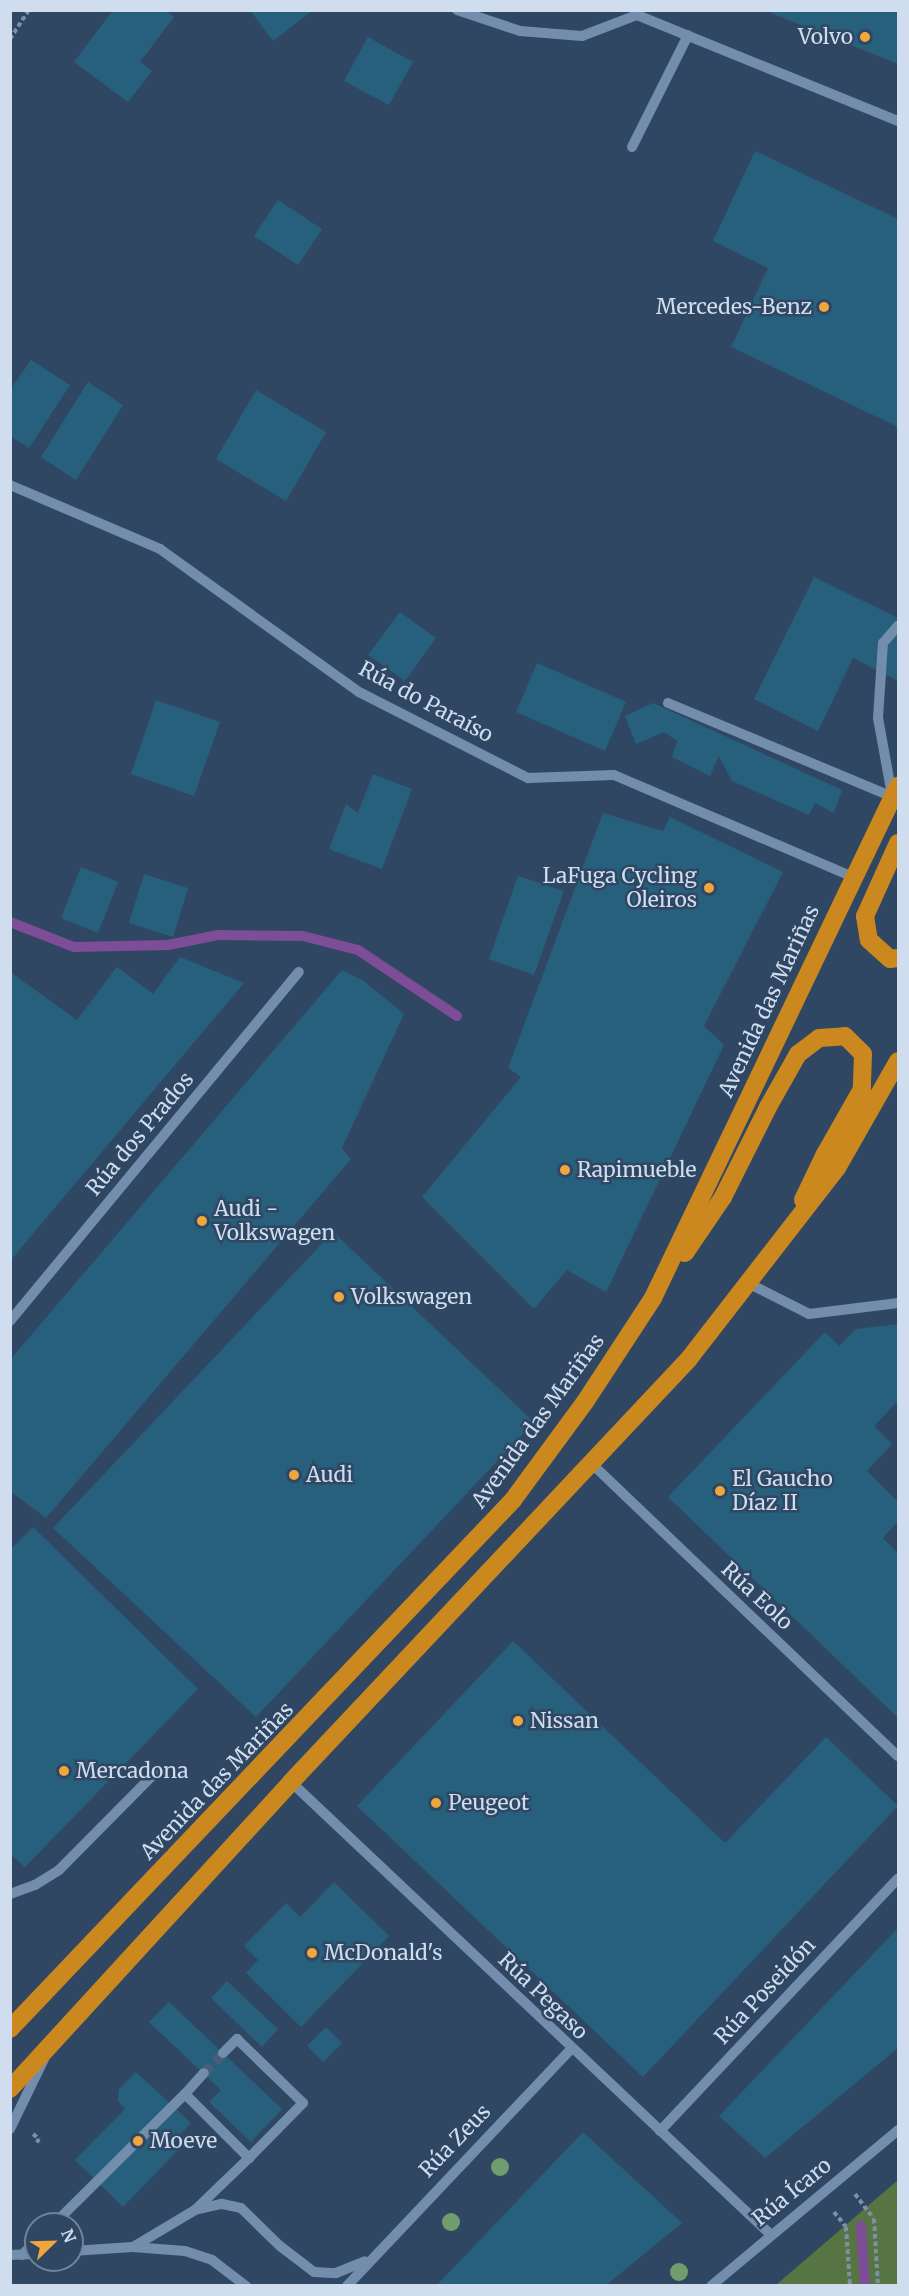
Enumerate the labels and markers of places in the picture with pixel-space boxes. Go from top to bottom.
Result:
place label: Volvo [798,24,853,50]
marker: Volvo [858,30,872,44]
place label: Mercedes-Benz [656,294,812,320]
marker: Mercedes-Benz [817,300,831,314]
place label: LaFuga Cycling Oleiros [542,863,697,913]
marker: LaFuga Cycling Oleiros [702,881,716,895]
place label: Rapimueble [577,1157,697,1183]
marker: Rapimueble [558,1163,572,1177]
place label: Audi - Volkswagen [214,1196,335,1246]
marker: Audi - Volkswagen [195,1214,209,1228]
place label: Volkswagen [351,1284,472,1310]
marker: Volkswagen [332,1290,346,1304]
place label: Audi [306,1462,353,1488]
place label: El Gaucho Díaz II [732,1466,833,1516]
marker: Audi [287,1468,301,1482]
marker: El Gaucho Díaz II [713,1484,727,1498]
place label: Nissan [530,1708,599,1734]
marker: Nissan [511,1714,525,1728]
place label: Mercadona [76,1758,189,1784]
marker: Mercadona [57,1764,71,1778]
place label: Peugeot [448,1790,529,1816]
marker: Peugeot [429,1796,443,1810]
place label: McDonald's [324,1940,443,1966]
marker: McDonald's [305,1946,319,1960]
place label: Moeve [150,2128,217,2154]
marker: Moeve [131,2134,145,2148]

